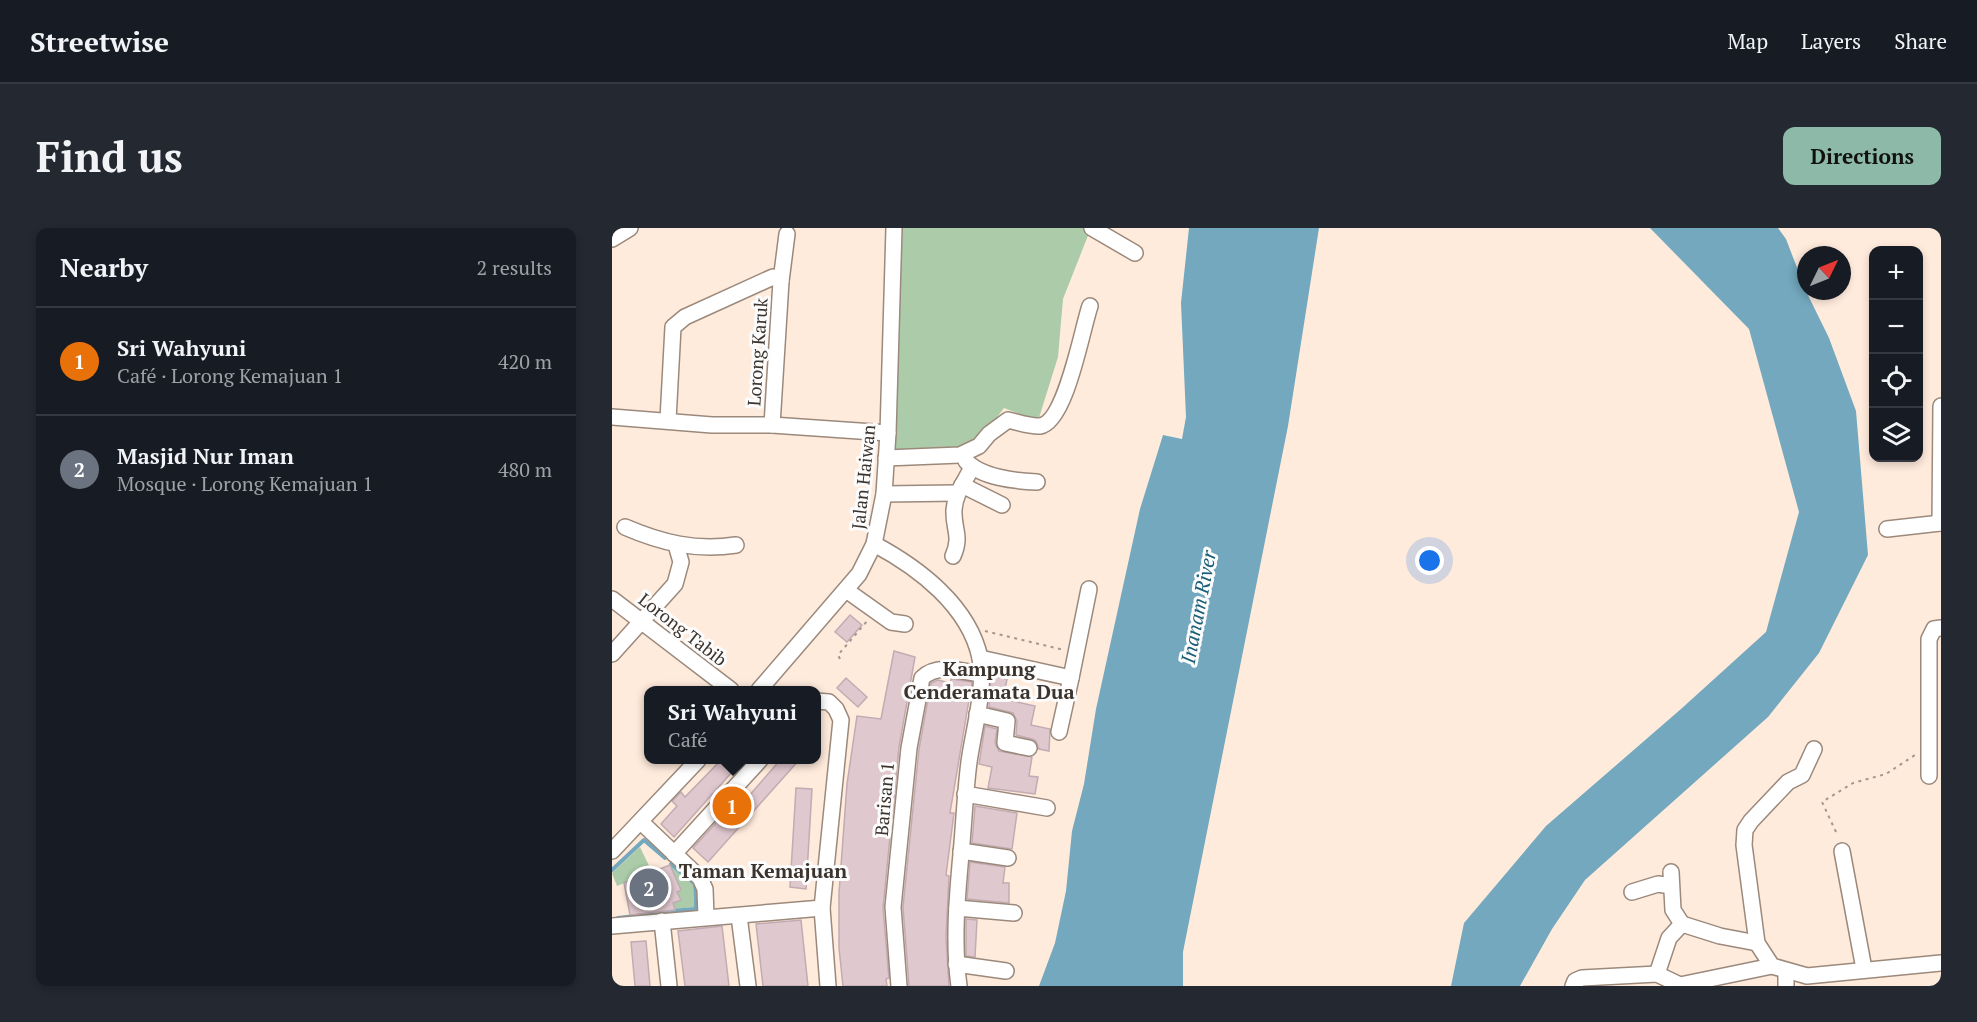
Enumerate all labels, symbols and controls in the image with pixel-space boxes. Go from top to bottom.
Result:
text: Streetwise [30,23,169,60]
text: Map [1727,27,1768,55]
text: Layers [1801,27,1861,55]
text: Share [1894,27,1947,55]
button: Directions [1783,127,1941,185]
text: Find us [36,128,183,184]
north arrow [1797,246,1851,300]
map controls [1869,246,1923,462]
button: + [1869,246,1923,300]
text: Nearby [60,250,148,284]
text: 2 results [477,254,552,281]
street label: Lorong Karuk [741,296,773,407]
button: − [1869,300,1923,354]
text: Sri Wahyuni [117,333,246,362]
text: 1 [74,348,85,375]
text: 420 m [498,348,552,375]
button: locate [1869,354,1923,408]
text: Café · Lorong Kemajuan 1 [117,362,343,389]
button: layers [1869,408,1923,462]
street label: Jalan Haiwan [846,423,880,531]
text: Masjid Nur Iman [117,441,294,470]
text: 2 [74,456,85,483]
text: 480 m [498,456,552,483]
text: Mosque · Lorong Kemajuan 1 [117,470,373,497]
your location [1415,546,1444,575]
water label: Inanam River [1174,547,1222,667]
street label: Lorong Tabib [634,587,732,671]
district label: Kampung Cenderamata Dua [903,655,1075,705]
popup [644,686,821,764]
text: Sri Wahyuni [668,697,797,726]
text: Café [668,726,707,753]
street label: Barisan 1 [869,761,899,837]
pin: 1 [712,784,752,828]
district label: Taman Kemajuan [679,857,847,884]
pin: 2 [630,866,669,910]

